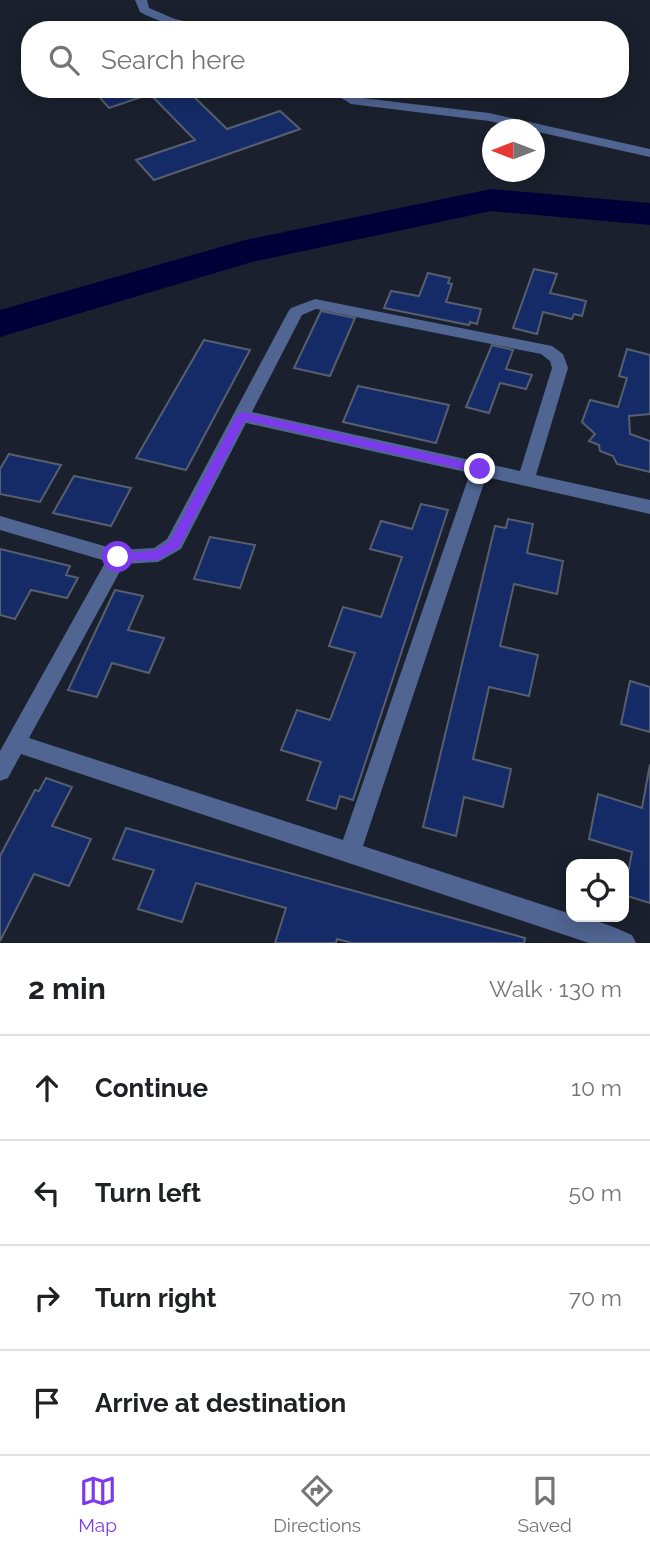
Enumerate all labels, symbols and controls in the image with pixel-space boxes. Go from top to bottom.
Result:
search box [21,21,629,98]
icon: search [45,41,83,79]
text: Search here [101,45,245,75]
north arrow [482,119,545,182]
route end [464,453,495,484]
route start [102,541,133,572]
map controls [566,859,629,922]
button: locate [566,859,629,922]
text: 2 min [28,971,106,1006]
text: Walk · 130 m [489,975,622,1002]
icon: ahead [28,1069,66,1107]
text: Continue [95,1073,208,1103]
text: 10 m [571,1074,622,1101]
icon: left [28,1174,66,1212]
text: Turn left [95,1178,201,1208]
text: 50 m [568,1179,622,1206]
icon: right [28,1279,66,1317]
text: Turn right [95,1283,216,1313]
text: 70 m [569,1284,622,1311]
icon: arrive [28,1384,66,1422]
text: Arrive at destination [95,1388,346,1418]
tab: Map [78,1472,117,1536]
tab: Directions [273,1472,361,1536]
tab: Saved [517,1472,572,1536]

